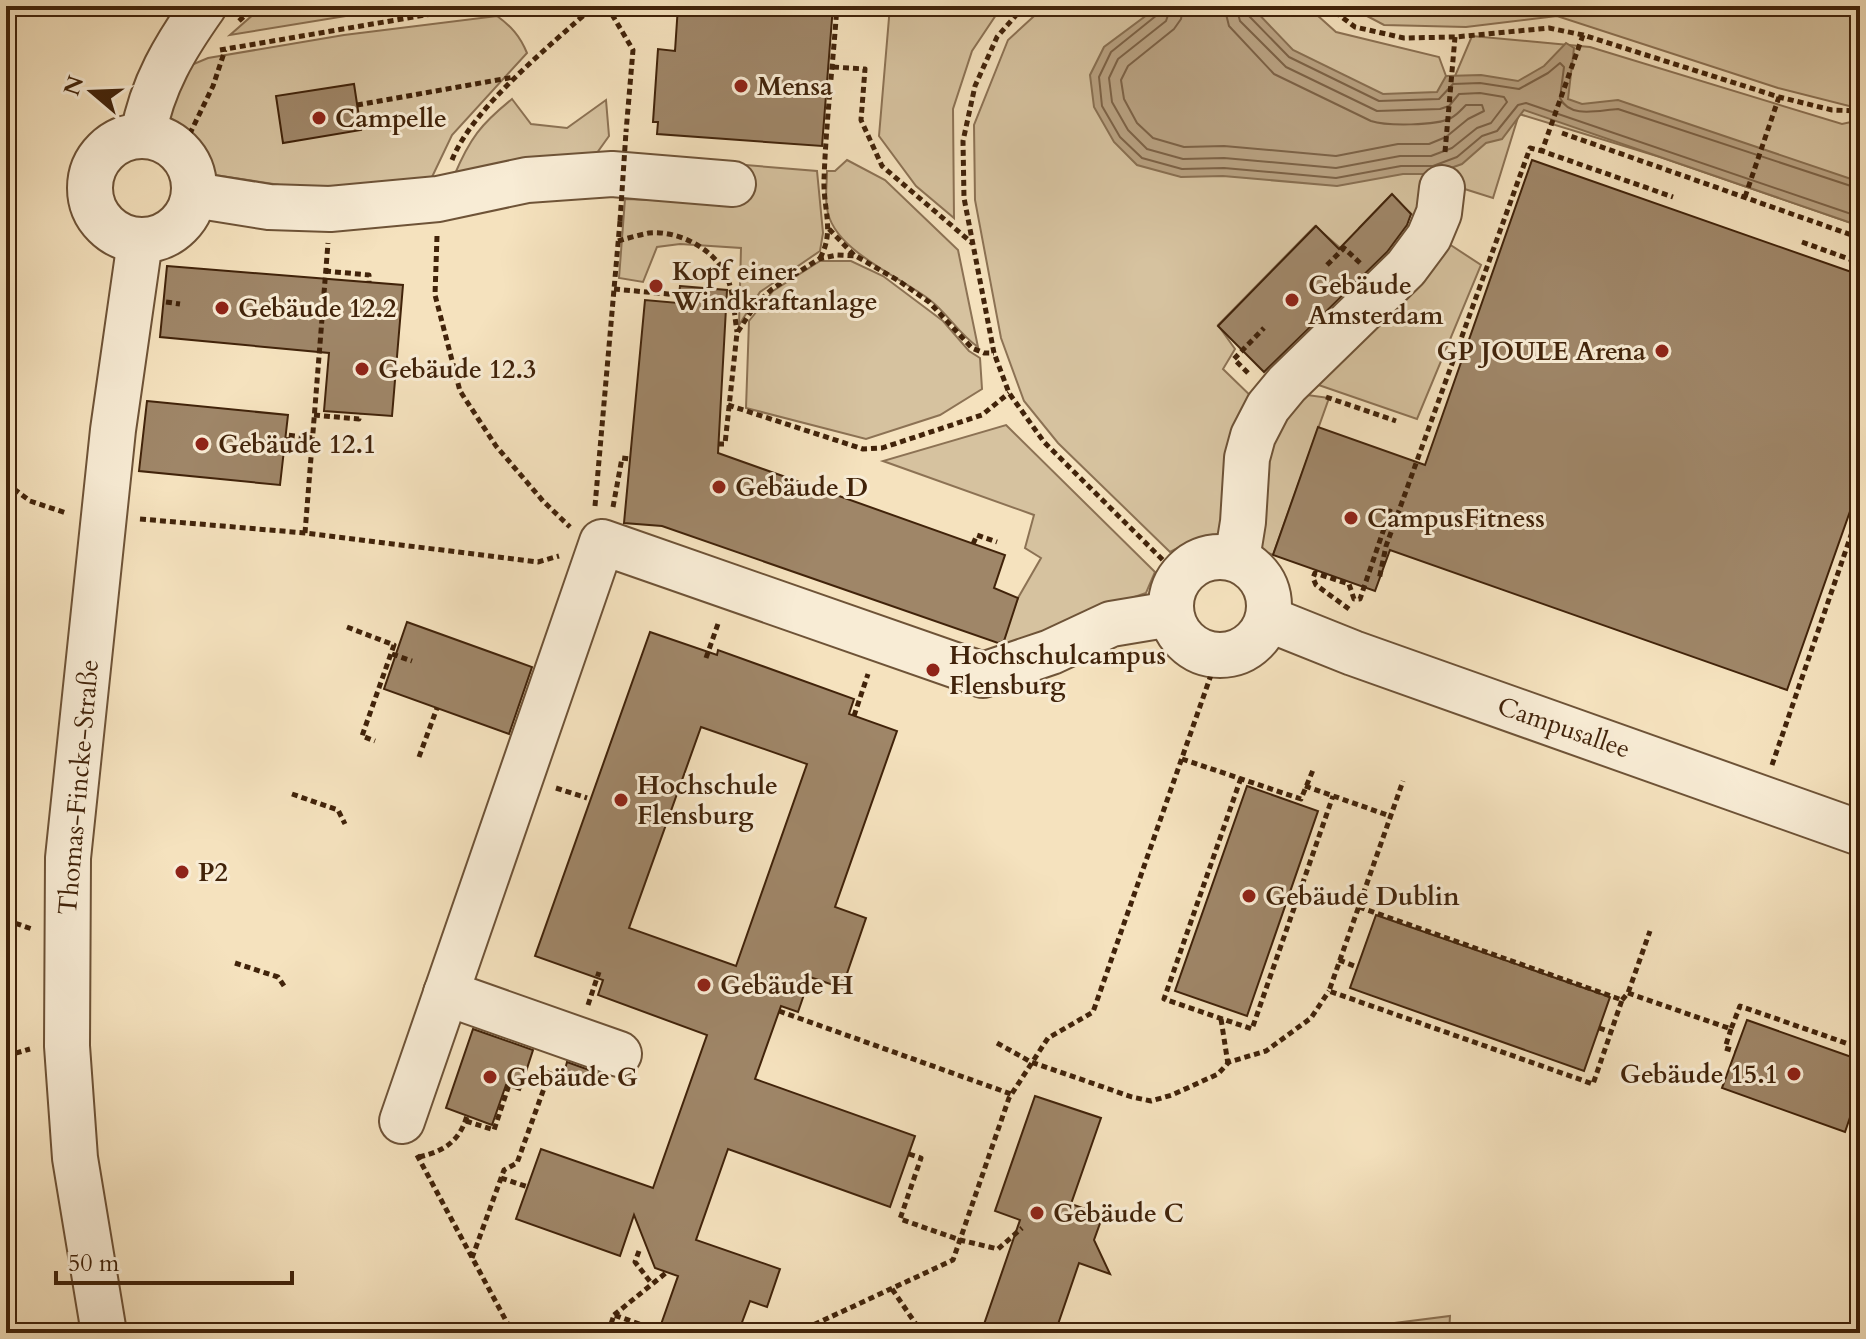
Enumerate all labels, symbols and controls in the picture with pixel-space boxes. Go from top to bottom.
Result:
north arrow [52,52,132,132]
place label: Mensa [757,69,833,104]
text: N [57,72,91,100]
marker: Mensa [732,77,750,95]
place label: Campelle [335,101,447,136]
marker: Campelle [310,109,328,127]
place label: Kopf einer Windkraftanlage [671,254,878,319]
place label: Gebäude Amsterdam [1308,268,1443,333]
marker: Kopf einer Windkraftanlage [647,277,665,295]
place label: Gebäude 12.2 [238,291,396,326]
marker: Gebäude Amsterdam [1283,291,1301,309]
marker: Gebäude 12.2 [213,299,231,317]
place label: GP JOULE Arena [1436,334,1646,369]
marker: GP JOULE Arena [1653,342,1671,360]
place label: Gebäude 12.3 [378,352,536,387]
marker: Gebäude 12.3 [353,360,371,378]
place label: Gebäude 12.1 [218,427,376,462]
marker: Gebäude 12.1 [193,435,211,453]
place label: Gebäude D [735,470,868,505]
marker: Gebäude D [710,478,728,496]
place label: CampusFitness [1367,501,1545,536]
marker: CampusFitness [1342,509,1360,527]
place label: Hochschulcampus Flensburg [949,638,1166,703]
street label: Thomas-Fincke-Straße [50,658,107,916]
marker: Hochschulcampus Flensburg [924,661,942,679]
street label: Campusallee [1493,688,1635,766]
place label: Hochschule Flensburg [637,768,778,833]
marker: Hochschule Flensburg [612,791,630,809]
place label: P2 [198,855,228,890]
marker: P2 [173,863,191,881]
place label: Gebäude Dublin [1265,879,1460,914]
marker: Gebäude Dublin [1240,887,1258,905]
place label: Gebäude H [720,968,854,1003]
marker: Gebäude H [695,976,713,994]
place label: Gebäude 15.1 [1620,1057,1778,1092]
place label: Gebäude G [506,1060,638,1095]
marker: Gebäude 15.1 [1785,1065,1803,1083]
marker: Gebäude G [481,1068,499,1086]
place label: Gebäude C [1053,1196,1184,1231]
marker: Gebäude C [1028,1204,1046,1222]
scale bar [56,1235,292,1285]
text: 50 m [68,1247,120,1280]

